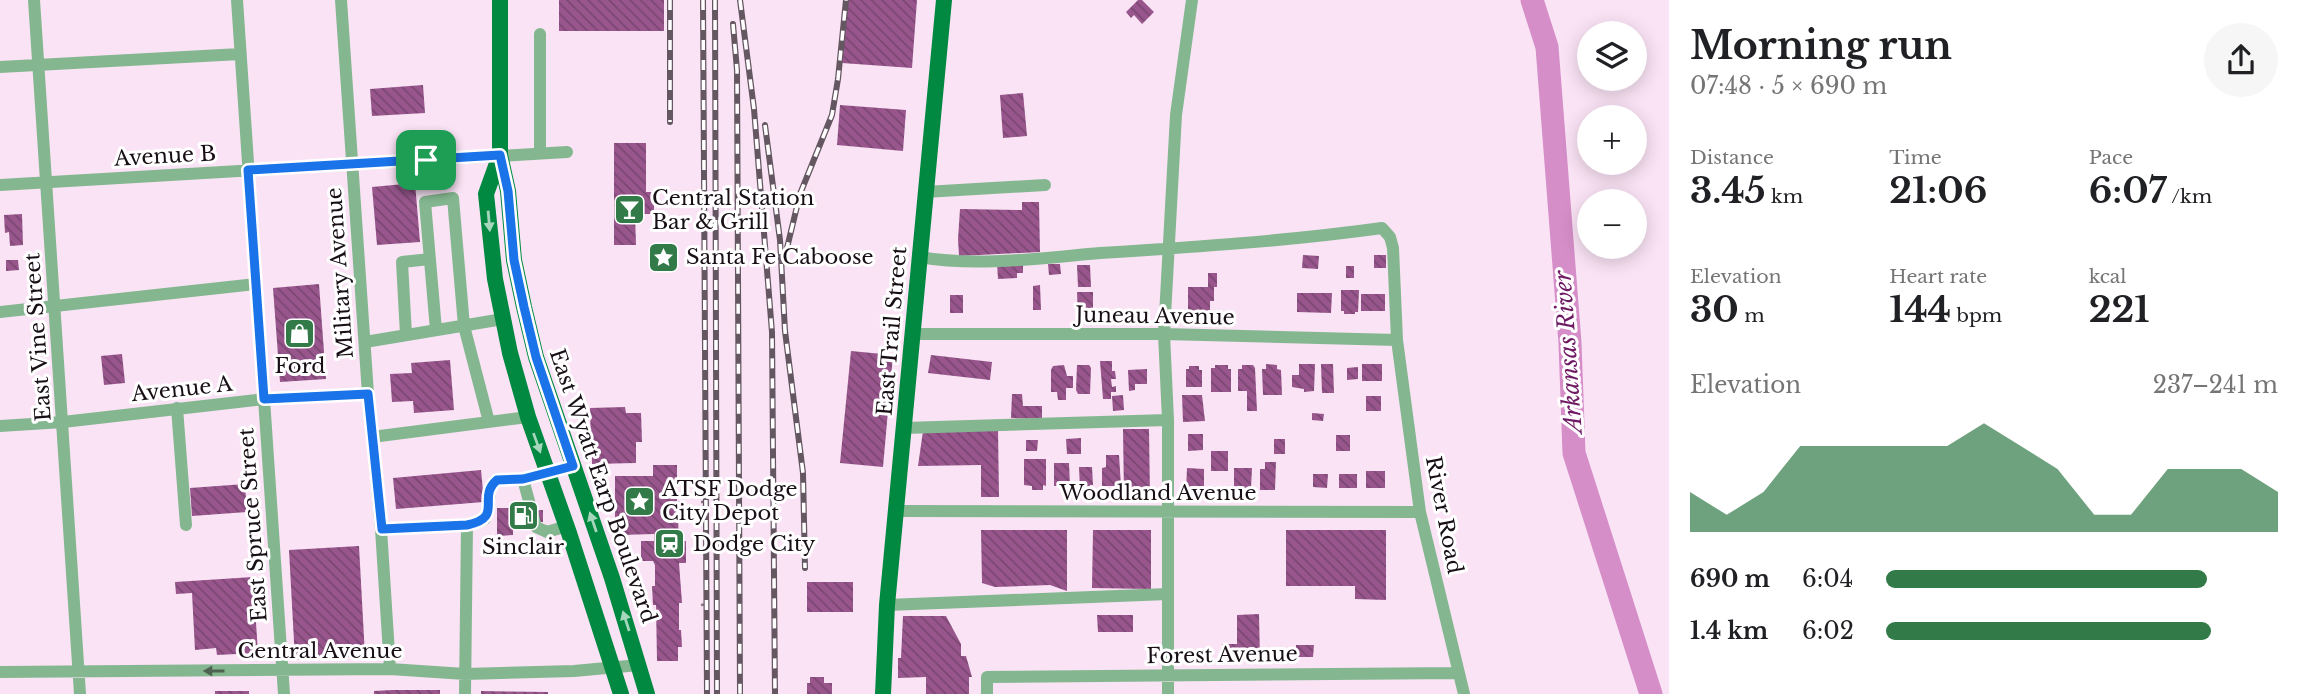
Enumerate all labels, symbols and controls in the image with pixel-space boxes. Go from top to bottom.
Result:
map controls [1577,21,1647,259]
button: layers [1577,21,1647,91]
text: Morning run [1690,22,1952,69]
button: share [2204,23,2278,97]
text: 07:48 · 5 × 690 m [1690,72,1887,100]
button: + [1577,105,1647,175]
pin [396,130,456,190]
street label: Avenue B [112,140,217,172]
icon: arrive [407,141,445,179]
text: Distance [1690,146,1774,169]
text: Time [1889,146,1942,169]
text: Pace [2089,146,2133,169]
text: 3.45 [1690,169,1765,212]
text: 21:06 [1889,169,1987,212]
text: 6:07 [2089,169,2167,212]
place label: Central Station Bar & Grill [652,185,814,235]
text: km [1765,185,1803,208]
text: /km [2167,185,2212,208]
street label: Military Avenue [321,187,359,359]
button: − [1577,189,1647,259]
bar icon: Central Station Bar & Grill [612,193,646,227]
one-way arrow [484,210,495,232]
place icon: Santa Fe Caboose [646,240,680,274]
place label: Santa Fe Caboose [686,244,874,270]
street label: East Trail Street [872,245,912,417]
street label: East Vine Street [19,252,57,422]
text: Elevation [1690,265,1782,288]
text: Heart rate [1889,265,1987,288]
text: kcal [2089,265,2127,288]
water label: Arkansas River [1548,268,1588,437]
text: 30 [1690,288,1739,331]
text: 144 [1889,288,1951,331]
text: 221 [2089,288,2150,331]
street label: Juneau Avenue [1072,302,1235,330]
text: m [1739,304,1765,327]
text: bpm [1951,304,2002,327]
shop icon: Ford [283,317,317,351]
street label: East Wyatt Earp Boulevard [544,346,662,626]
place label: Ford [275,353,325,379]
street label: Avenue A [129,371,235,407]
text: Elevation [1690,371,1801,399]
text: 237–241 m [2153,371,2278,399]
street label: East Spruce Street [233,427,273,623]
one-way arrow [532,432,543,453]
street label: River Road [1420,454,1468,576]
place label: ATSF Dodge City Depot [661,476,798,526]
street label: Woodland Avenue [1059,480,1256,506]
place icon: ATSF Dodge City Depot [622,484,656,518]
fuel station icon: Sinclair [506,498,540,532]
one-way arrow [587,511,598,532]
station icon: Dodge City [653,527,687,561]
place label: Dodge City [693,531,816,557]
place label: Sinclair [482,534,564,560]
text: 690 m [1690,565,1770,593]
text: 6:04 [1802,565,1853,593]
one-way arrow [620,611,631,632]
text: 1.4 km [1690,617,1768,645]
text: 6:02 [1802,617,1854,645]
street label: Central Avenue [238,638,402,664]
street label: Forest Avenue [1146,641,1298,669]
one-way arrow [203,665,225,676]

